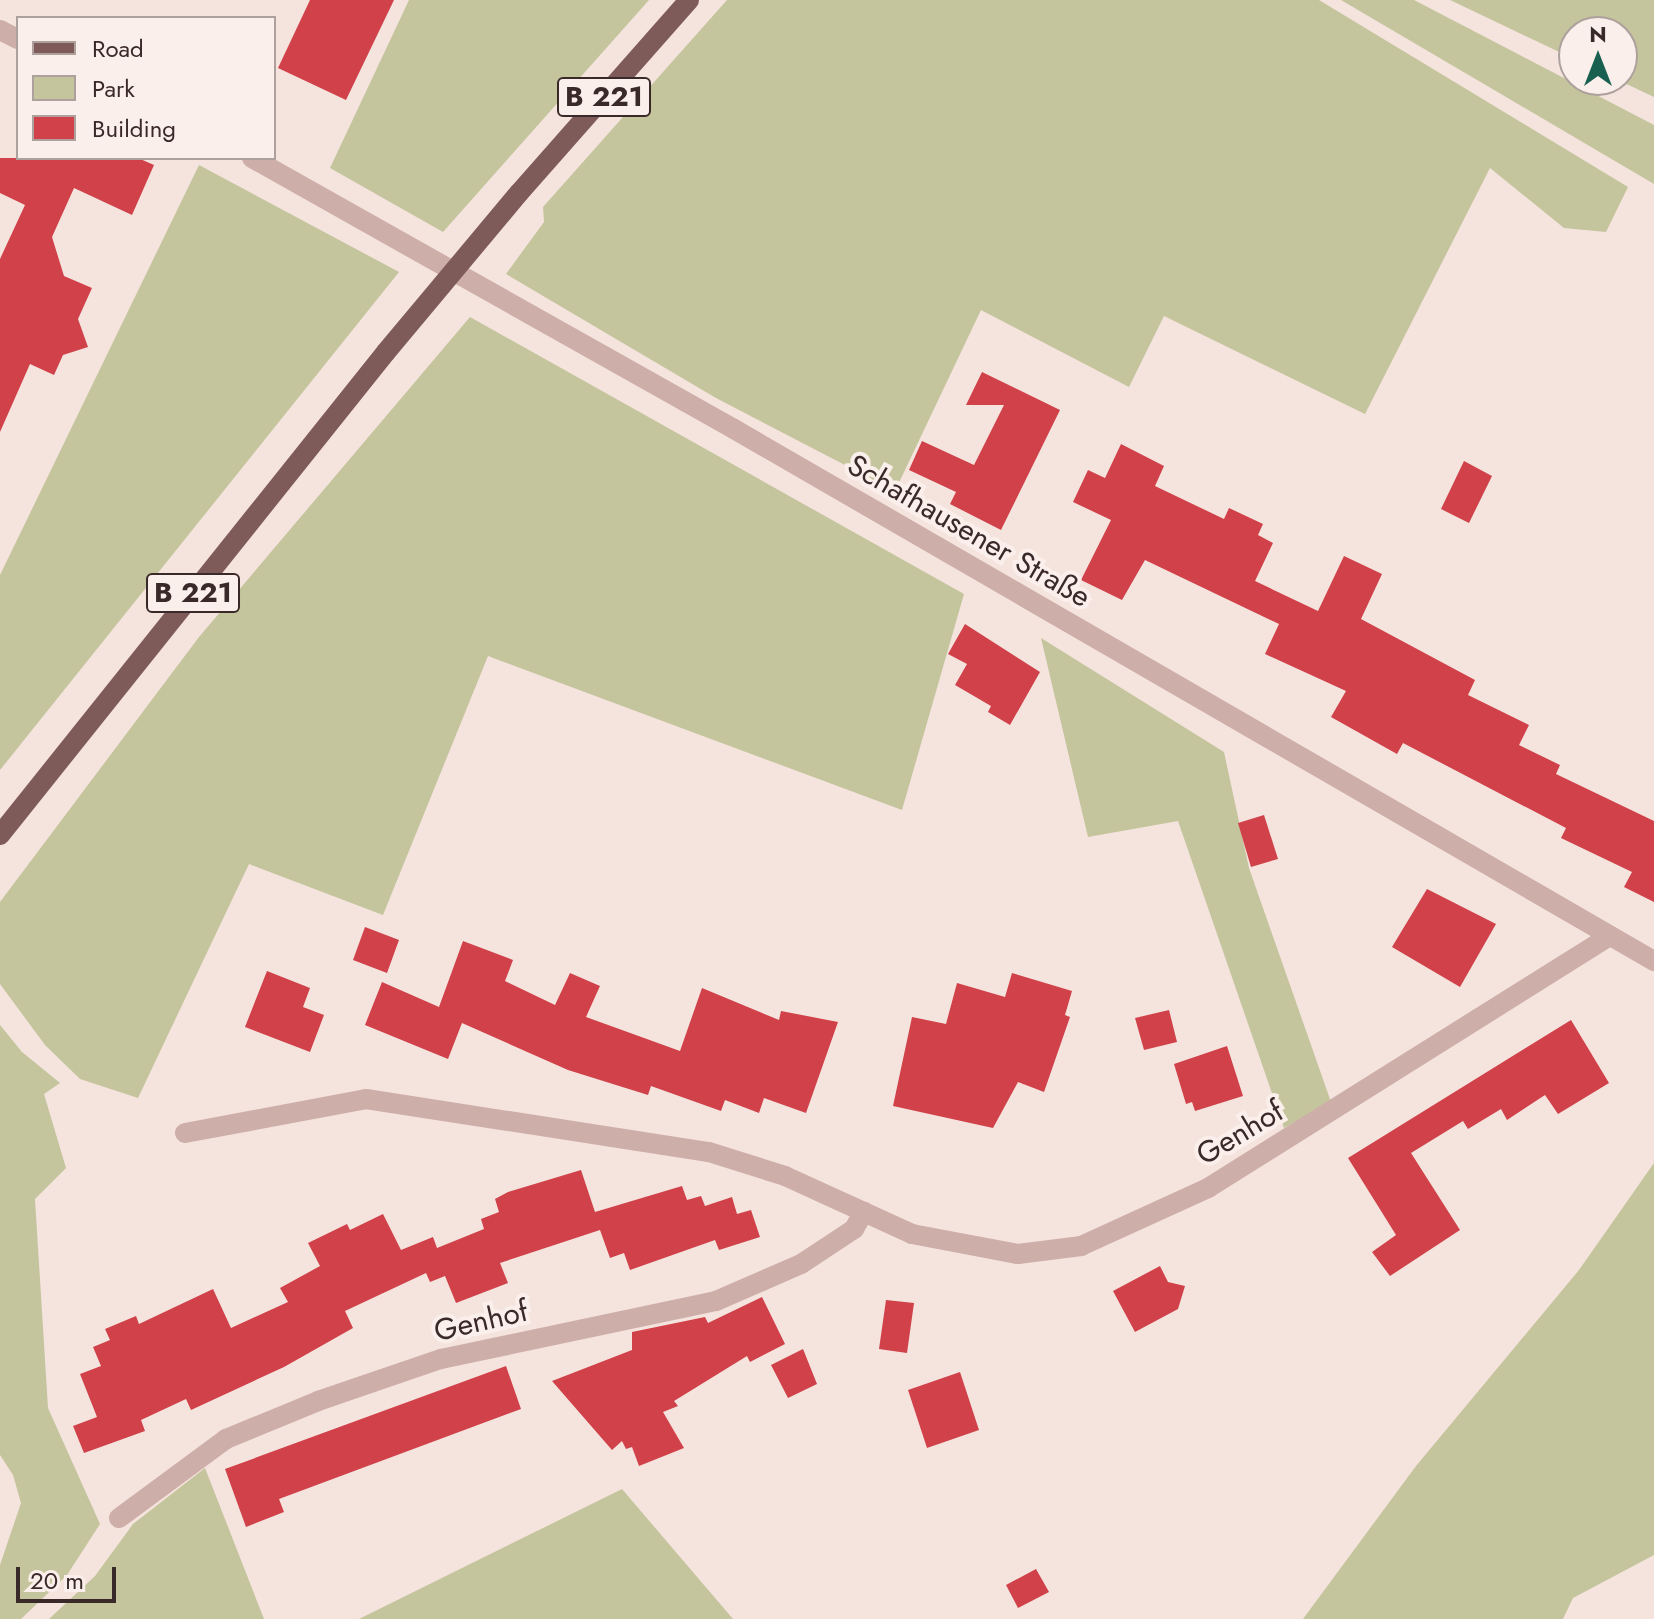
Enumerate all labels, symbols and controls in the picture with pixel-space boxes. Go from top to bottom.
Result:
legend [16,16,276,160]
north arrow [1558,16,1638,96]
text: N [1589,18,1607,50]
text: Road [92,31,144,66]
text: Park [92,71,135,106]
road number: B 221 [556,73,652,121]
text: Building [92,111,176,146]
street label: Schafhausener Straße [841,447,1097,615]
road number: B 221 [145,569,241,617]
street label: Genhof [1190,1093,1290,1173]
street label: Genhof [431,1293,531,1349]
scale bar [20,1551,120,1601]
text: 20 m [30,1563,84,1598]

